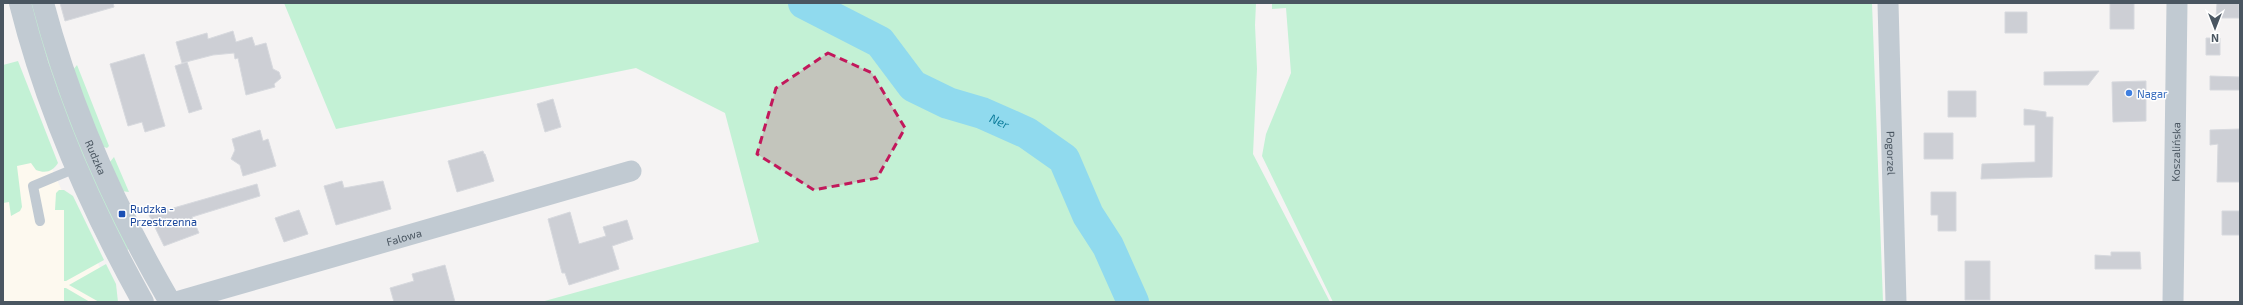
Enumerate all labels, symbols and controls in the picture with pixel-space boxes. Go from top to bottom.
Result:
north arrow [2195,8,2235,48]
text: N [2211,32,2219,45]
place label: Nagar [2137,87,2168,100]
marker: Nagar [2124,88,2134,98]
water label: Ner [988,110,1012,131]
street label: Koszalińska [2168,122,2182,182]
street label: Pogorzel [1885,131,1899,176]
street label: Rudzka [83,137,110,176]
place label: Rudzka - Przestrzenna [130,202,197,228]
marker: Rudzka - Przestrzenna [117,209,127,219]
street label: Falowa [385,225,423,248]

